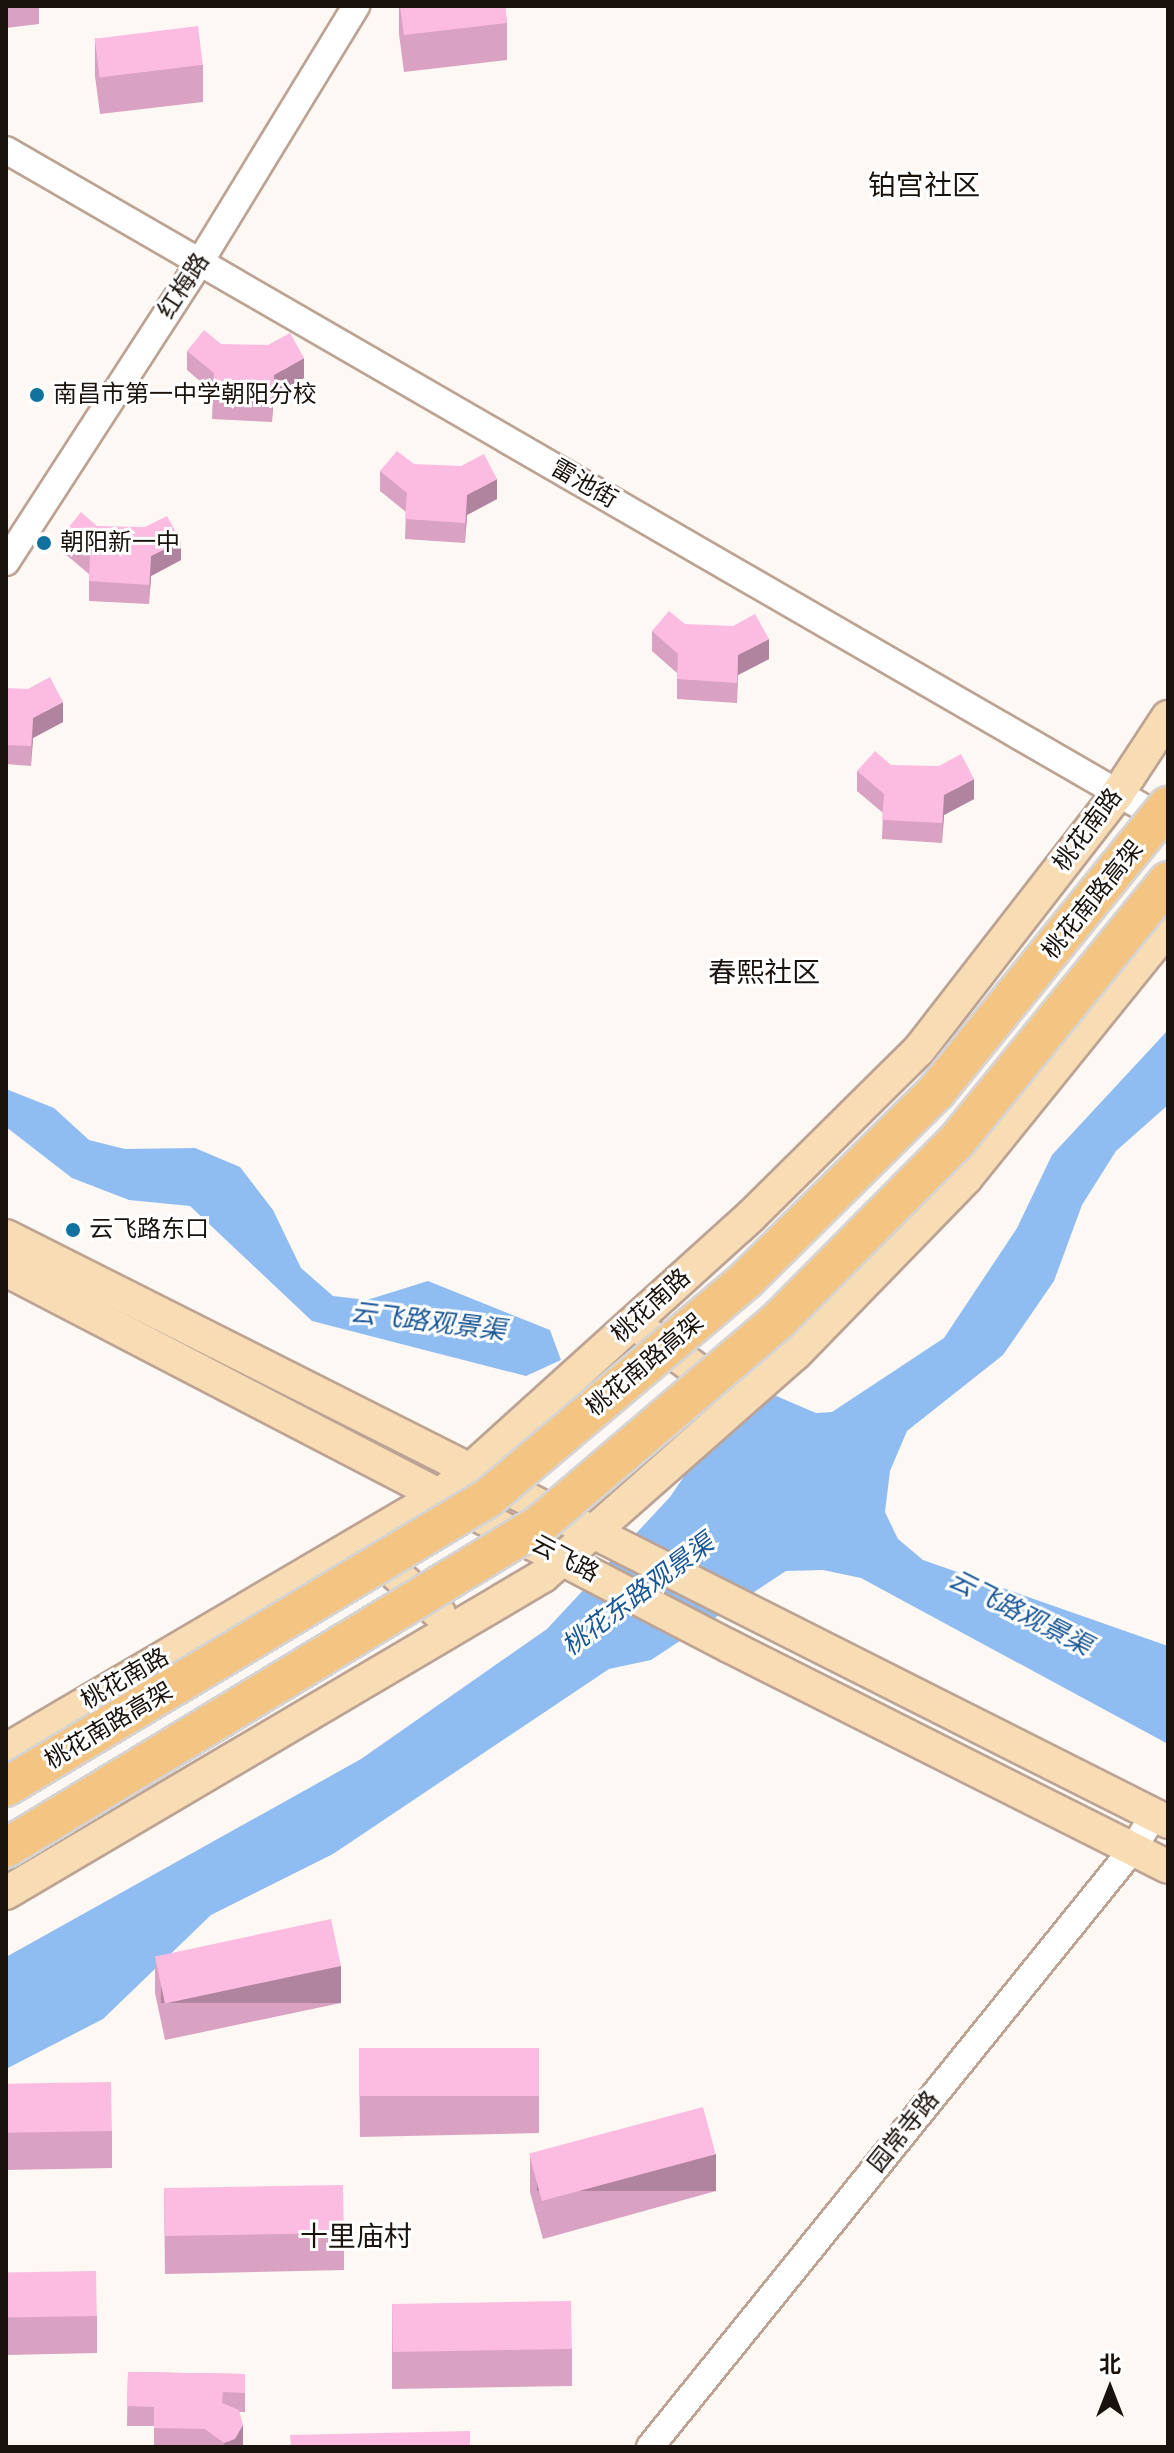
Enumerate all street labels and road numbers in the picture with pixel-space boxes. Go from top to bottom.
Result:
street label: 红梅路 [152,248,216,324]
street label: 雷池街 [546,454,622,514]
street label: 桃花南路 [1048,783,1128,877]
street label: 桃花南路高架 [1036,835,1150,965]
street label: 桃花南路 [606,1263,696,1349]
street label: 桃花南路高架 [581,1308,709,1422]
street label: 云飞路 [526,1529,604,1589]
street label: 桃花南路 [76,1643,174,1715]
street label: 桃花南路高架 [40,1677,178,1775]
street label: 园常寺路 [863,2086,945,2178]

